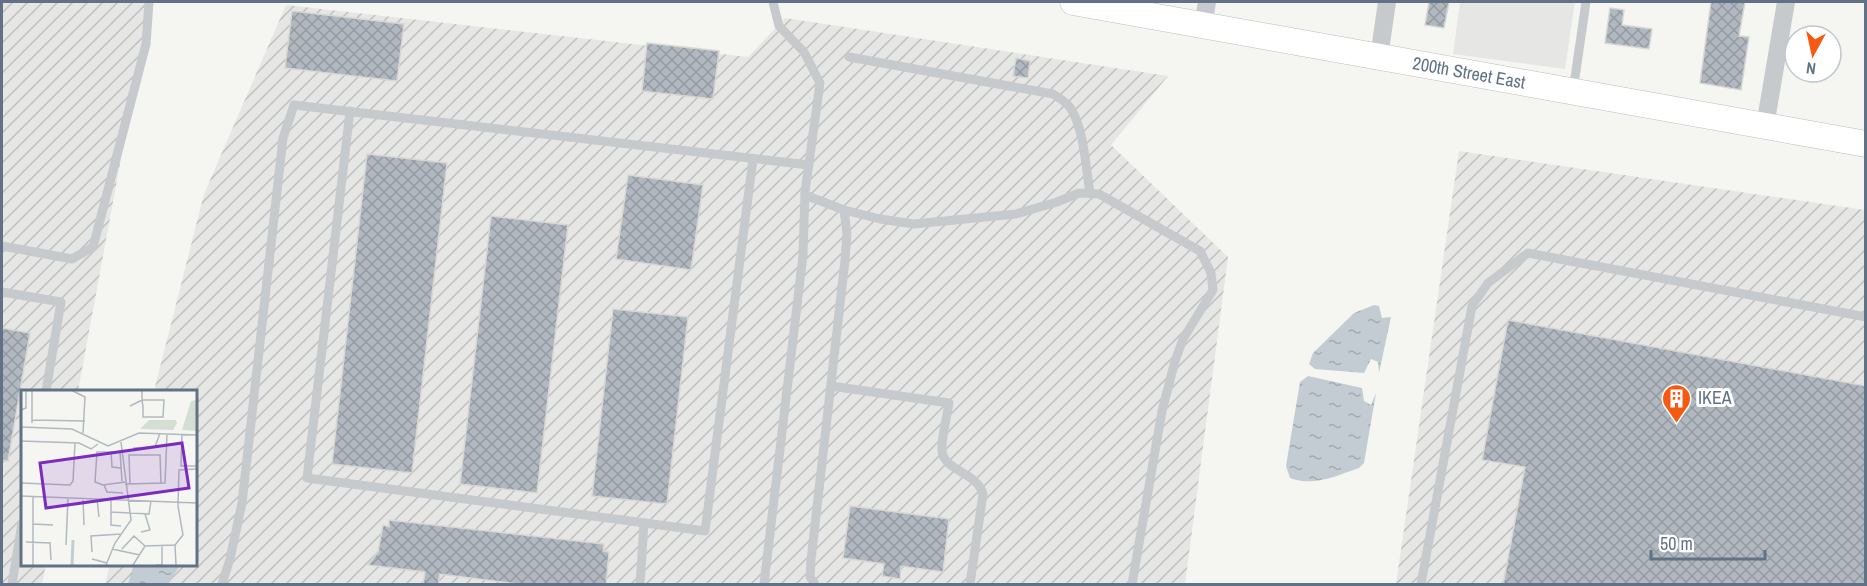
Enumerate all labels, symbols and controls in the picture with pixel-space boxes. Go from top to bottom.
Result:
north arrow [1783,24,1843,84]
street label: 200th Street East [1411,50,1527,95]
text: N [1805,57,1817,80]
building icon: IKEA [1661,382,1693,424]
place label: IKEA [1698,385,1732,410]
inset map [21,390,196,565]
scale bar [1651,523,1765,561]
text: 50 m [1660,531,1693,556]

